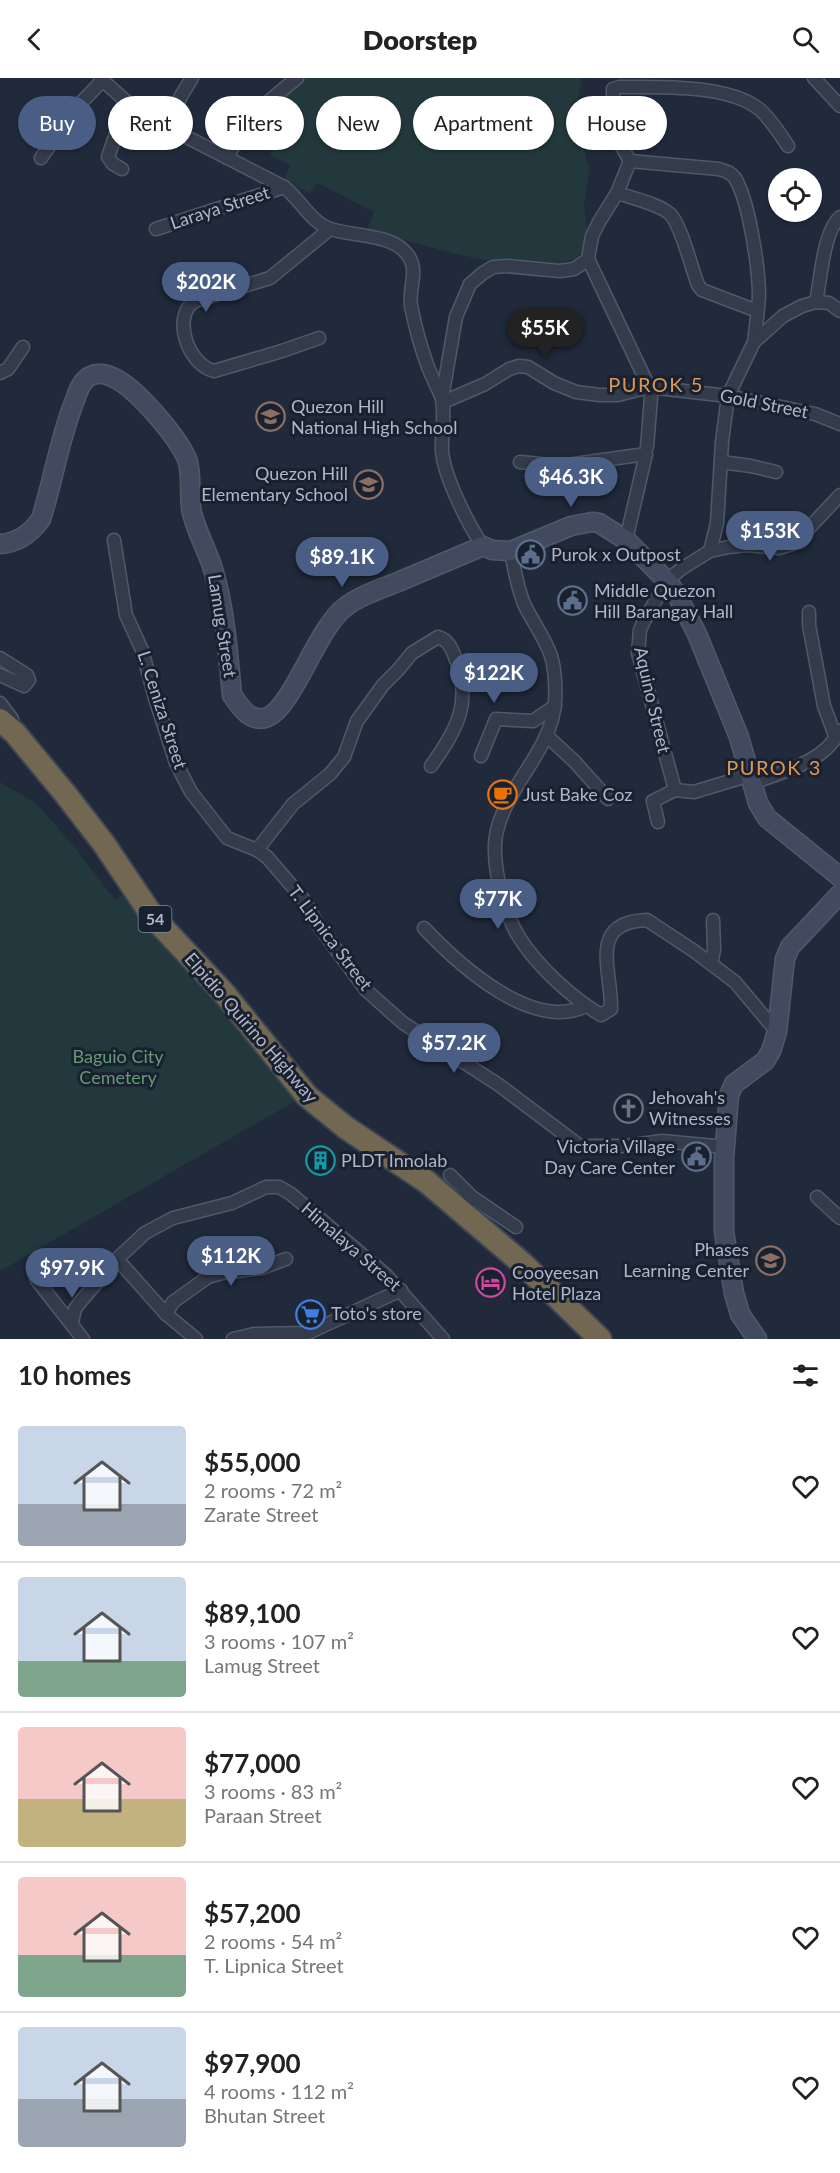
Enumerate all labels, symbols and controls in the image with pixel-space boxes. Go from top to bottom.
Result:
icon: back [18,23,51,56]
text: Doorstep [363,23,477,56]
icon: search [789,23,822,56]
chip: Buy [18,96,96,150]
chip: Rent [108,96,193,150]
chip: Filters [205,96,304,150]
chip: New [316,96,401,150]
chip: Apartment [413,96,554,150]
chip: House [566,96,667,150]
map controls [768,168,822,222]
button: locate [768,168,822,222]
street label: Laraya Street [167,180,273,233]
pin: $202K [164,262,248,313]
text: $202K [176,269,236,293]
pin: $55K [509,308,581,359]
text: $55K [521,315,569,339]
district label: PUROK 5 [608,372,704,396]
street label: Gold Street [718,384,811,422]
place label: Quezon Hill National High School [291,395,457,438]
school or university icon: Quezon Hill National High School [254,401,286,433]
pin: $46.3K [522,457,620,508]
place label: Quezon Hill Elementary School [201,462,348,505]
text: $46.3K [539,464,603,488]
school or university icon: Quezon Hill Elementary School [353,468,385,500]
pin: $153K [728,511,812,562]
text: $153K [740,518,800,542]
pin: $89.1K [293,537,391,588]
public building icon: Purok x Outpost [514,539,546,571]
place label: Purok x Outpost [551,543,681,565]
text: $89.1K [310,544,374,568]
street label: Lamug Street [204,573,242,680]
place label: Middle Quezon Hill Barangay Hall [594,579,733,622]
public building icon: Middle Quezon Hill Barangay Hall [557,585,589,617]
street label: Aquino Street [630,644,676,756]
street label: L. Ceniza Street [133,648,193,772]
pin: $122K [452,653,536,704]
text: $122K [464,660,524,684]
district label: PUROK 3 [726,755,822,779]
cafe icon: Just Bake Coz [486,779,518,811]
place label: Just Bake Coz [523,783,632,805]
pin: $77K [462,879,534,930]
street label: T. Lipnica Street [284,881,378,995]
text: $77K [474,886,522,910]
road number: 54 [138,906,172,932]
street label: Elpidio Quirino Highway [181,948,323,1108]
pin: $57.2K [405,1023,503,1074]
text: $57.2K [422,1030,486,1054]
park label: Baguio City Cemetery [72,1045,164,1088]
place label: Jehovah's Witnesses [649,1086,731,1129]
church icon: Jehovah's Witnesses [612,1092,644,1124]
place label: Victoria Village Day Care Center [544,1135,675,1178]
public building icon: Victoria Village Day Care Center [680,1141,712,1173]
building icon: PLDT Innolab [304,1145,336,1177]
place label: PLDT Innolab [341,1149,447,1171]
street label: Himalaya Street [297,1197,406,1296]
pin: $112K [189,1236,273,1287]
place label: Phases Learning Center [623,1238,749,1281]
text: $112K [201,1243,261,1267]
school or university icon: Phases Learning Center [754,1244,786,1276]
pin: $97.9K [23,1248,121,1299]
text: $97.9K [40,1255,104,1279]
place label: Cooyeesan Hotel Plaza [512,1261,601,1304]
hotel icon: Cooyeesan Hotel Plaza [475,1267,507,1299]
supermarket icon: Toto's store [294,1298,326,1330]
place label: Toto's store [331,1302,422,1324]
text: 10 homes [18,1359,131,1391]
icon: filters [789,1359,822,1392]
text: $55,000 [204,1446,301,1478]
icon: home [66,1450,138,1522]
icon: heart [789,1470,822,1503]
text: 2 rooms · 72 m² [204,1478,342,1502]
text: Zarate Street [204,1502,318,1526]
text: $89,100 [204,1597,301,1629]
icon: home [66,1601,138,1673]
icon: heart [789,1621,822,1654]
text: 3 rooms · 107 m² [204,1629,354,1653]
text: Lamug Street [204,1653,320,1677]
text: $77,000 [204,1747,301,1779]
icon: home [66,1751,138,1823]
icon: heart [789,1771,822,1804]
text: 3 rooms · 83 m² [204,1779,342,1803]
text: Paraan Street [204,1803,322,1827]
text: $57,200 [204,1897,301,1929]
icon: home [66,1901,138,1973]
icon: heart [789,1921,822,1954]
text: 2 rooms · 54 m² [204,1929,342,1953]
text: T. Lipnica Street [204,1953,344,1977]
text: $97,900 [204,2047,301,2079]
icon: home [66,2051,138,2123]
icon: heart [789,2071,822,2104]
text: 4 rooms · 112 m² [204,2079,354,2103]
text: Bhutan Street [204,2103,325,2127]

